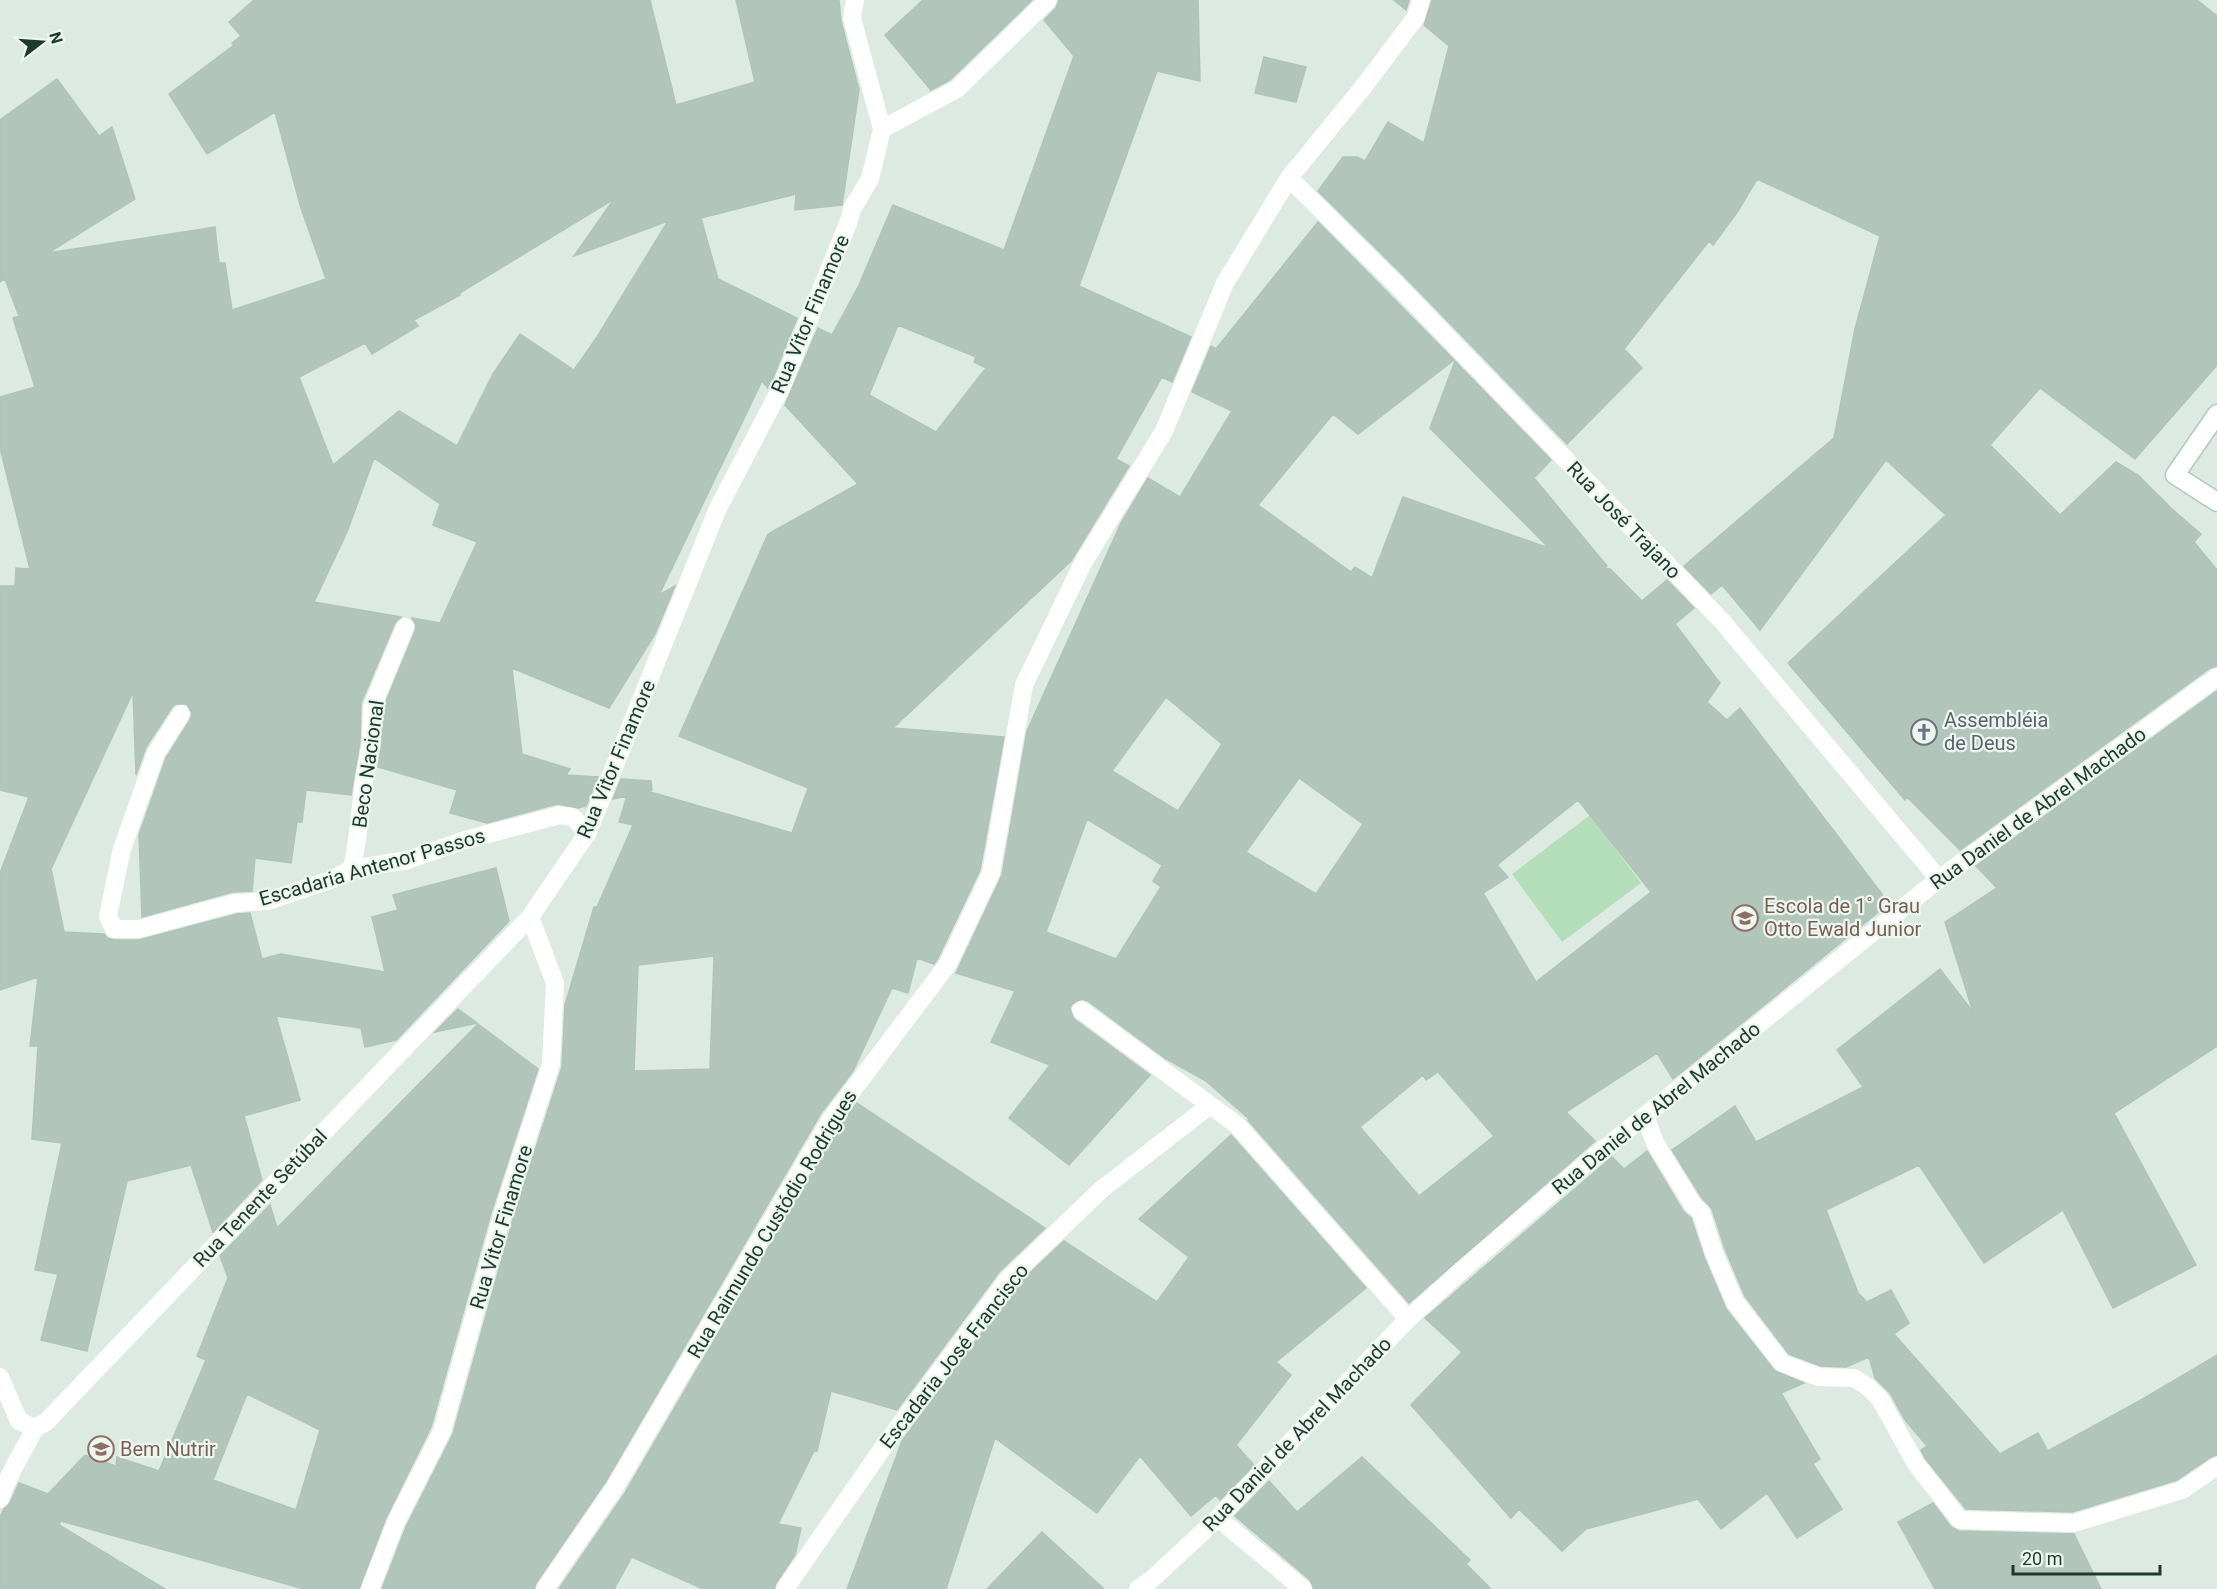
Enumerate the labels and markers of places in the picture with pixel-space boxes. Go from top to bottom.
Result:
place label: Assembléia de Deus [1944,708,2048,755]
church icon: Assembléia de Deus [1909,717,1939,747]
place label: Escola de 1˚ Grau Otto Ewald Junior [1764,894,1922,941]
school or university icon: Escola de 1˚ Grau Otto Ewald Junior [1730,903,1760,933]
school or university icon: Bem Nutrir [86,1434,116,1464]
place label: Bem Nutrir [120,1437,216,1461]

